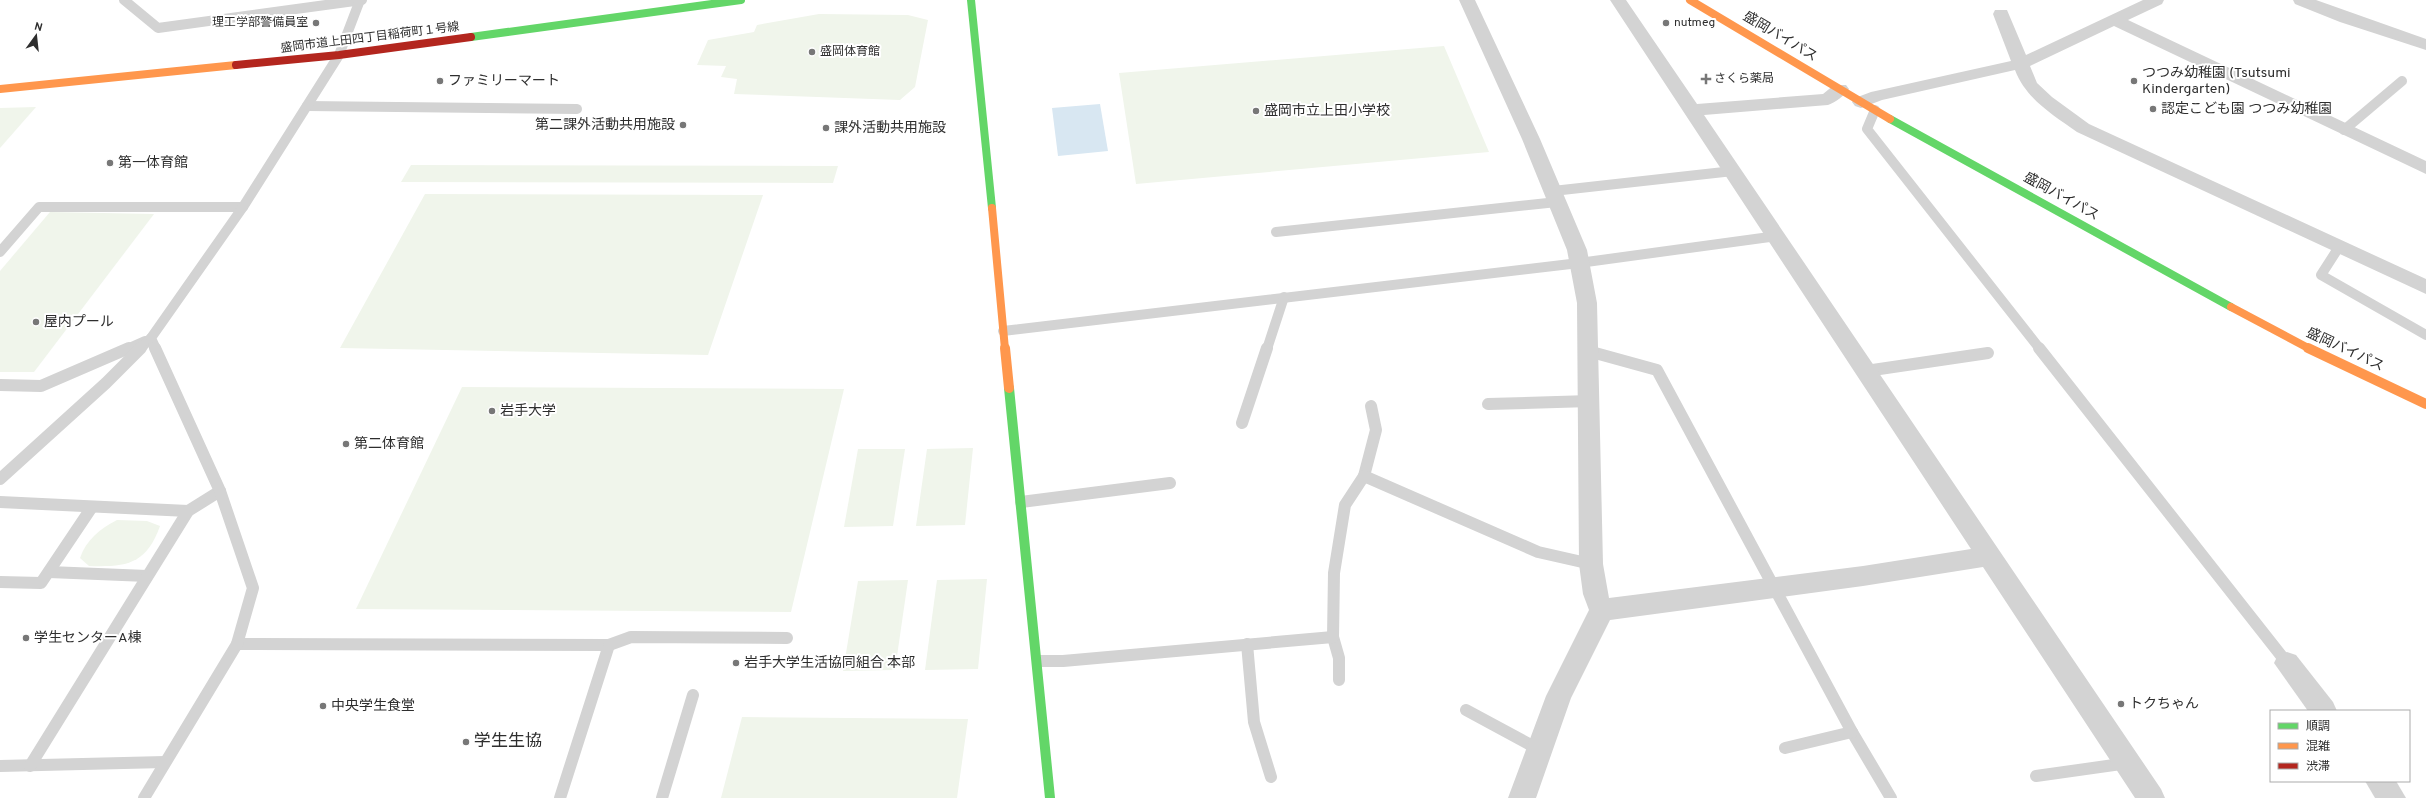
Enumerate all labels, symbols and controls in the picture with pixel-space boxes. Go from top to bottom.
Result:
street label: 盛岡バイパス [1740,7,1821,66]
place label: 理工学部警備員室 [212,15,308,31]
place label: nutmeg [1674,15,1715,31]
north arrow [16,16,56,56]
marker: 理工学部警備員室 [311,18,321,28]
marker: nutmeg [1661,18,1671,28]
street label: 盛岡市道上田四丁目稲荷町１号線 [280,19,460,57]
text: N [33,20,44,35]
place label: 盛岡体育館 [820,44,880,60]
marker: 盛岡体育館 [807,47,817,57]
place label: つつみ幼稚園 (Tsutsumi Kindergarten) [2142,65,2291,98]
place label: さくら薬局 [1714,71,1774,87]
place label: ファミリーマート [448,73,560,90]
marker: さくら薬局 [1701,74,1711,84]
marker: ファミリーマート [435,76,445,86]
marker: つつみ幼稚園 (Tsutsumi Kindergarten) [2129,76,2139,86]
place label: 認定こども園 つつみ幼稚園 [2161,101,2332,118]
place label: 盛岡市立上田小学校 [1264,102,1390,120]
marker: 認定こども園 つつみ幼稚園 [2148,104,2158,114]
marker: 盛岡市立上田小学校 [1251,106,1261,116]
place label: 第二課外活動共用施設 [535,116,675,134]
place label: 課外活動共用施設 [834,119,946,137]
marker: 第二課外活動共用施設 [678,120,688,130]
marker: 課外活動共用施設 [821,123,831,133]
place label: 第一体育館 [118,154,188,172]
marker: 第一体育館 [105,158,115,168]
street label: 盛岡バイパス [2020,168,2102,225]
place label: 屋内プール [44,314,114,331]
marker: 屋内プール [31,317,41,327]
street label: 盛岡バイパス [2303,324,2387,375]
place label: 岩手大学 [500,403,556,420]
marker: 岩手大学 [487,406,497,416]
place label: 第二体育館 [354,435,424,453]
marker: 第二体育館 [341,439,351,449]
place label: 学生センターA棟 [34,629,142,647]
marker: 学生センターA棟 [21,633,31,643]
place label: 岩手大学生活協同組合 本部 [744,654,915,672]
marker: 岩手大学生活協同組合 本部 [731,658,741,668]
place label: トクちゃん [2129,696,2199,713]
place label: 中央学生食堂 [331,698,415,715]
marker: トクちゃん [2116,699,2126,709]
marker: 中央学生食堂 [318,701,328,711]
legend [2270,710,2410,782]
text: 順調 [2306,719,2330,735]
place label: 学生生協 [474,731,542,753]
marker: 学生生協 [461,737,471,747]
text: 混雑 [2306,739,2330,755]
text: 渋滞 [2306,759,2330,775]

